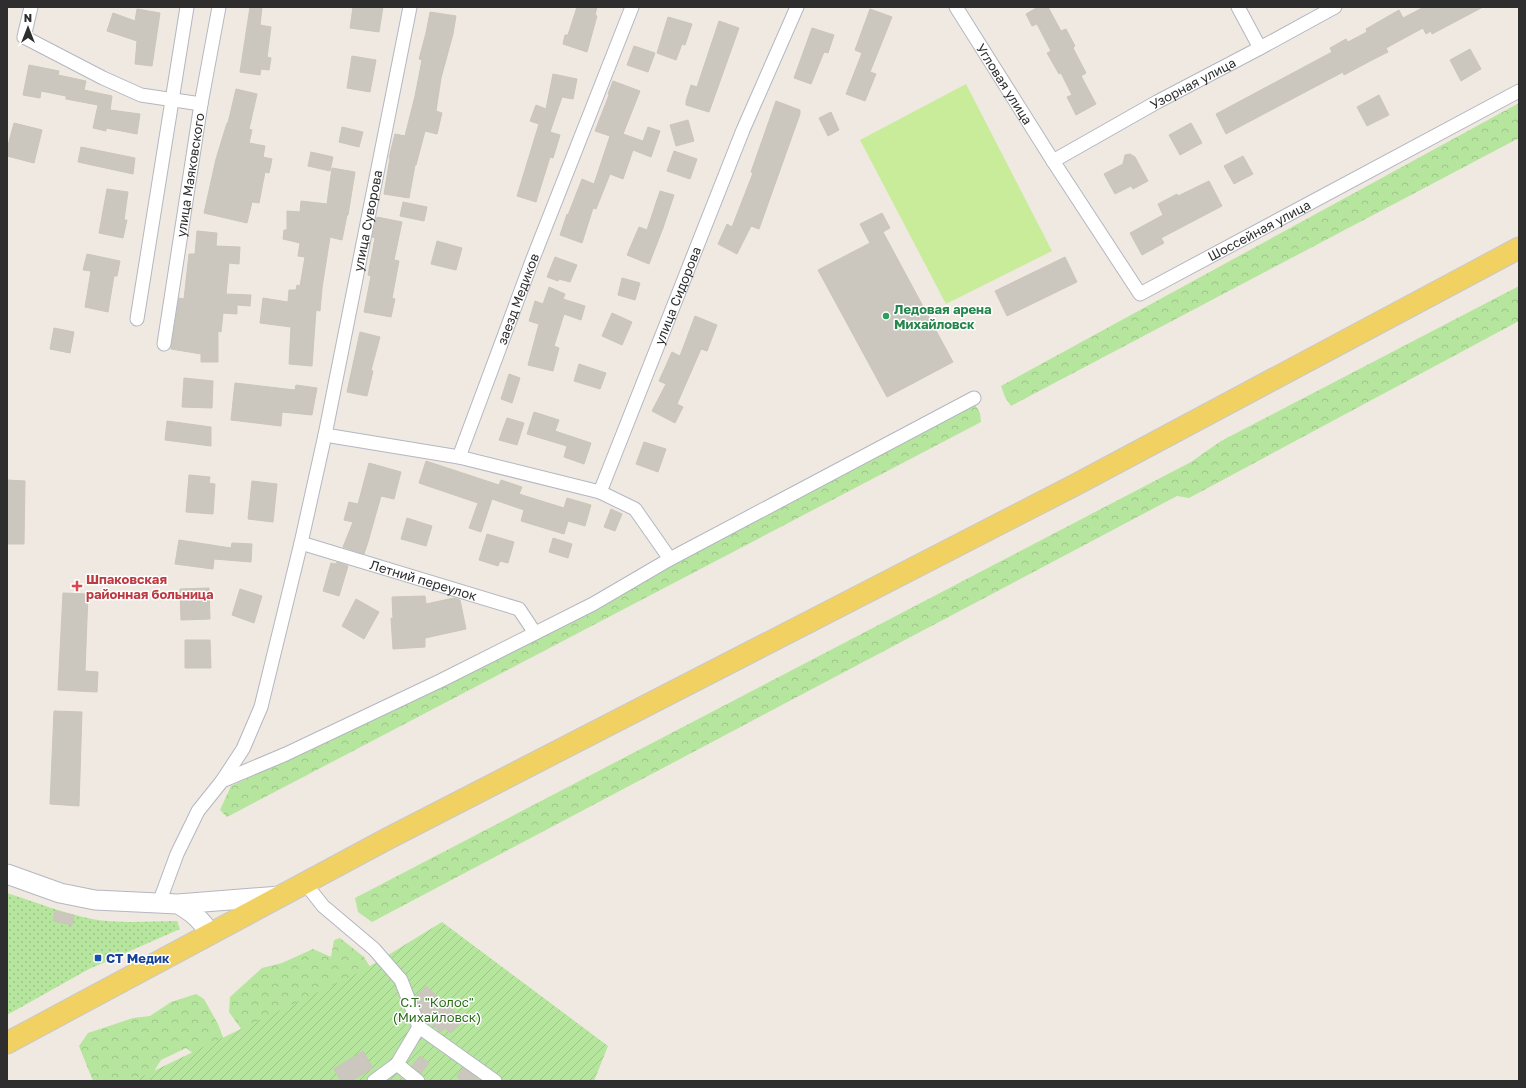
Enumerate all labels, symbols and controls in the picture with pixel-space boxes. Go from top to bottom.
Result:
north arrow [8,8,48,48]
text: N [24,11,32,24]
street label: Угловая улица [973,41,1036,127]
street label: Узорная улица [1147,54,1238,112]
street label: улица Маяковского [173,112,208,238]
street label: улица Суворова [350,168,385,273]
street label: Шоссейная улица [1205,196,1313,264]
street label: улица Сидорова [651,244,704,347]
street label: заезд Медиков [494,251,542,347]
place label: Ледовая арена Михайловск [894,301,992,332]
marker: Ледовая арена Михайловск [881,311,891,321]
street label: Летний переулок [368,556,479,604]
place label: Шпаковская районная больница [86,571,214,602]
marker: Шпаковская районная больница [71,580,83,592]
place label: СТ Медик [106,950,170,966]
marker: СТ Медик [93,953,103,963]
park label: С.Т. "Колос" (Михайловск) [393,994,481,1025]

